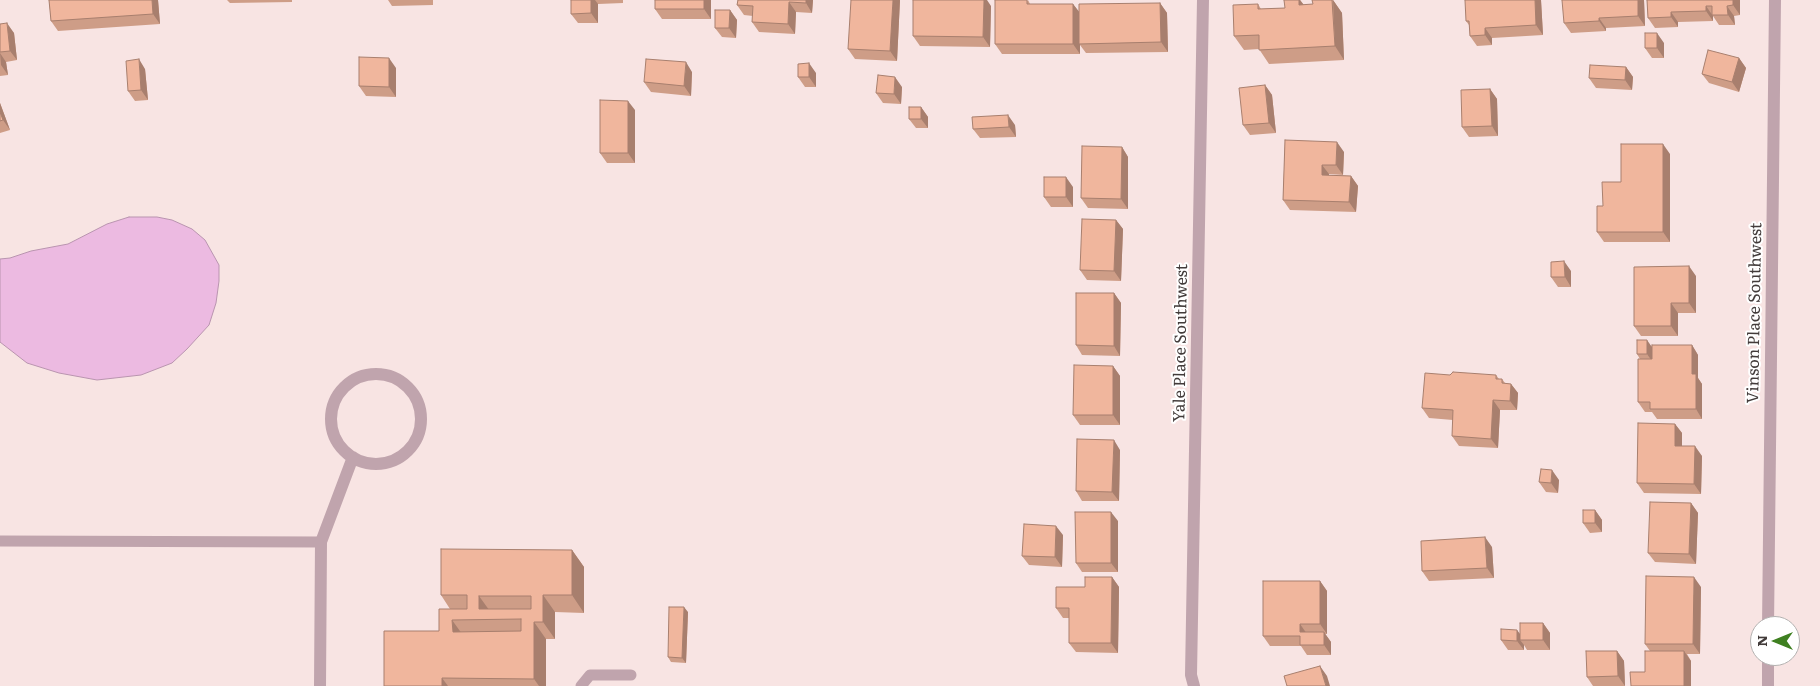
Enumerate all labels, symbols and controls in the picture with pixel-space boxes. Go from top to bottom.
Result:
street label: Vinson Place Southwest [1744,223,1766,403]
street label: Yale Place Southwest [1170,264,1192,422]
north arrow [1750,616,1800,666]
text: N [1751,635,1771,647]

